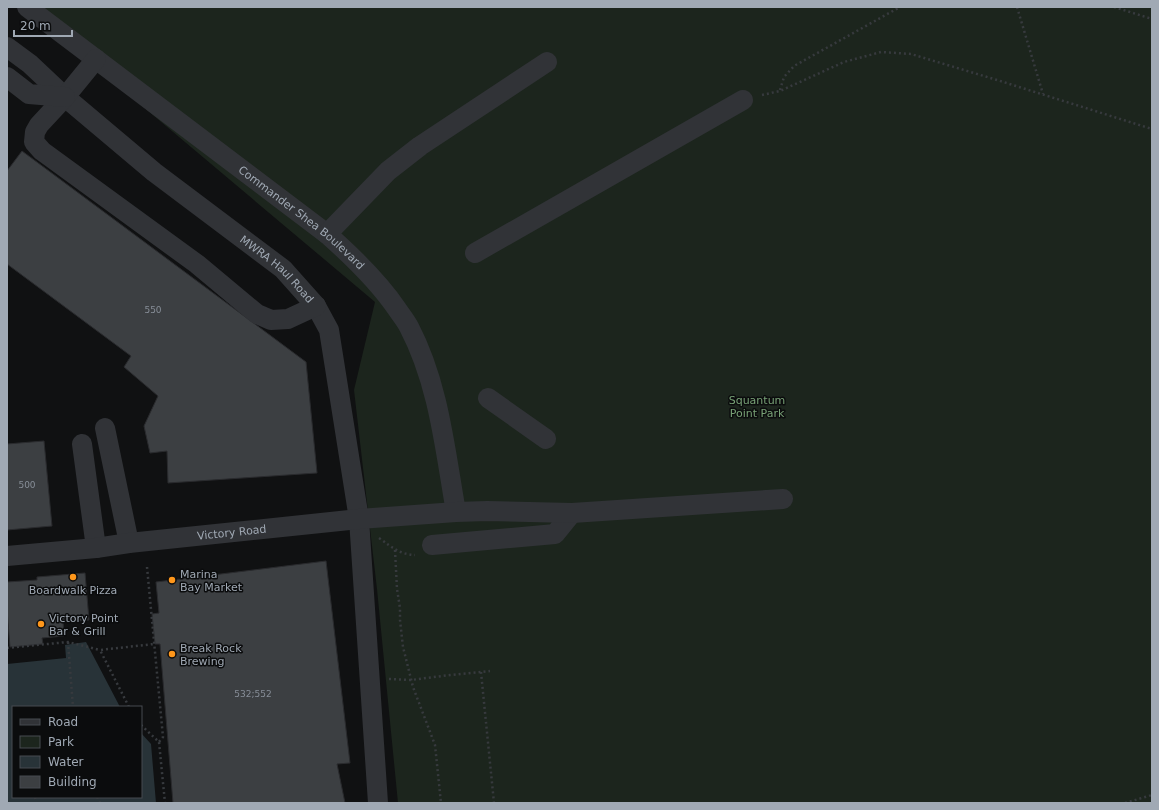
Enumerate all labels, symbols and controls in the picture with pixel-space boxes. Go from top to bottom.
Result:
scale bar [14,12,72,38]
text: 20 m [20,19,51,33]
street label: Commander Shea Boulevard [236,163,367,272]
street label: MWRA Haul Road [237,233,316,306]
house number: 550 [144,305,162,315]
park label: Squantum Point Park [729,394,785,420]
house number: 500 [18,480,36,490]
street label: Victory Road [196,523,267,543]
place label: Marina Bay Market [180,568,243,594]
marker: Boardwalk Pizza [68,572,78,582]
marker: Marina Bay Market [167,575,177,585]
place label: Boardwalk Pizza [29,584,117,597]
place label: Victory Point Bar & Grill [49,612,119,638]
marker: Victory Point Bar & Grill [36,619,46,629]
place label: Break Rock Brewing [180,642,242,668]
marker: Break Rock Brewing [167,649,177,659]
house number: 532;552 [234,689,272,699]
legend [12,706,142,798]
text: Road [48,715,78,729]
text: Park [48,735,74,749]
text: Water [48,755,84,769]
text: Building [48,775,97,789]

